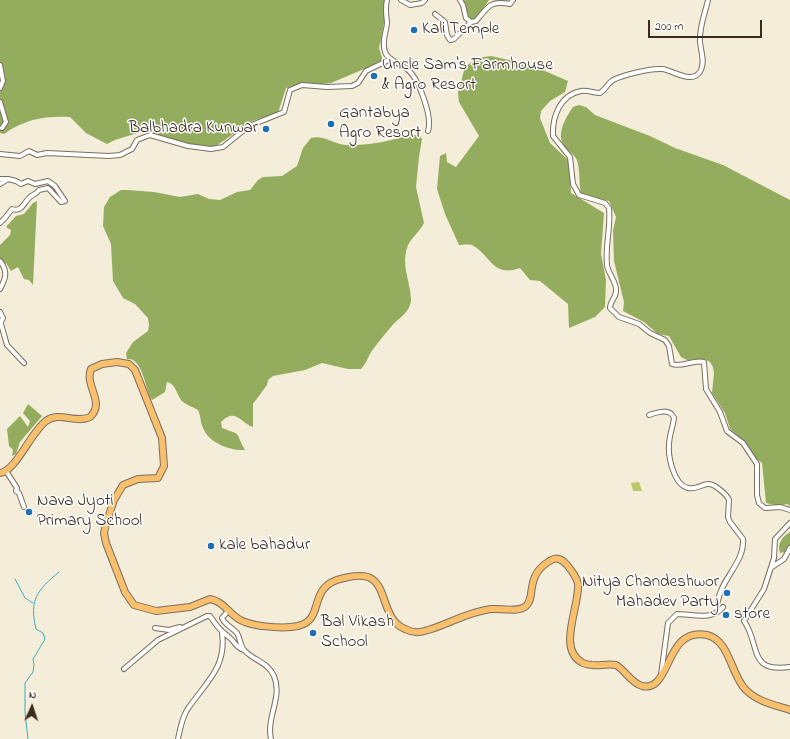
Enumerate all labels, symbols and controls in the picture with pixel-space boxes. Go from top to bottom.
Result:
scale bar [650,12,764,38]
text: 200 m [655,18,684,36]
place label: Kali Temple [422,20,499,40]
marker: Kali Temple [409,25,419,35]
place label: Uncle Sam's Farmhouse & Agro Resort [382,56,553,96]
marker: Uncle Sam's Farmhouse & Agro Resort [369,71,379,81]
place label: Gantabya Agro Resort [339,104,421,144]
place label: Balbhadra Kunwar [129,119,258,139]
marker: Gantabya Agro Resort [326,119,336,129]
marker: Balbhadra Kunwar [261,124,271,134]
place label: Nava Jyoti Primary School [37,492,142,532]
marker: Nava Jyoti Primary School [24,507,34,517]
place label: kale bahadur [219,536,310,556]
marker: kale bahadur [206,541,216,551]
place label: Nitya Chandeshwor Mahadev Party [582,573,719,613]
marker: Nitya Chandeshwor Mahadev Party [722,588,732,598]
place label: store [734,605,770,625]
marker: store [721,610,731,620]
place label: Bal Vikash School [321,613,394,653]
marker: Bal Vikash School [308,628,318,638]
north arrow [12,687,52,727]
text: N [28,687,37,703]

